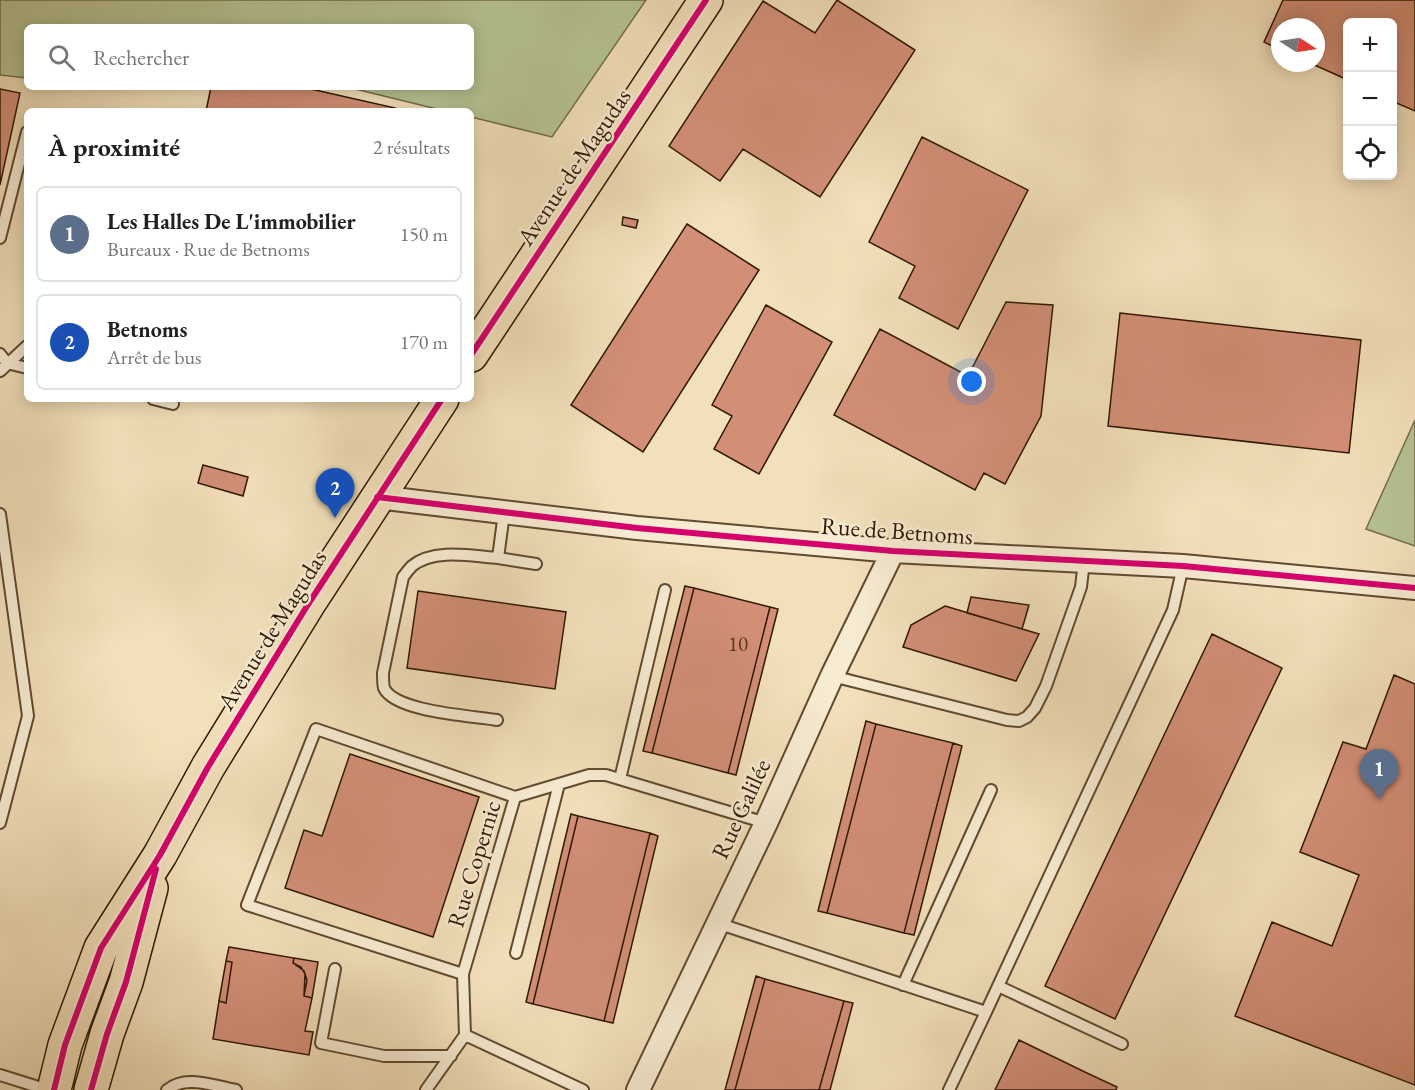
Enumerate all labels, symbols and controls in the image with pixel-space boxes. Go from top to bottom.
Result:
north arrow [1271,18,1325,72]
map controls [1343,18,1397,180]
button: + [1343,18,1397,72]
search box [24,24,474,90]
icon: search [45,41,78,74]
text: Rechercher [93,43,189,72]
button: − [1343,72,1397,126]
street label: Avenue de Magudas [509,82,638,252]
button: locate [1343,126,1397,180]
text: À proximité [48,130,180,164]
text: 2 résultats [373,134,450,160]
text: Les Halles De L'immobilier [107,207,356,236]
text: 1 [64,221,75,247]
text: 150 m [400,221,448,247]
text: Bureaux · Rue de Betnoms [107,236,310,262]
text: Betnoms [107,315,187,344]
text: 2 [64,329,75,355]
text: 170 m [400,329,448,355]
text: Arrêt de bus [107,344,202,370]
your location [957,367,986,396]
pin: 2 [316,468,354,518]
street label: Rue de Betnoms [820,510,974,551]
street label: Avenue de Magudas [209,544,333,717]
house number: 10 [728,630,748,657]
pin: 1 [1360,750,1398,799]
street label: Rue Galilée [704,754,777,864]
street label: Rue Copernic [440,797,507,931]

